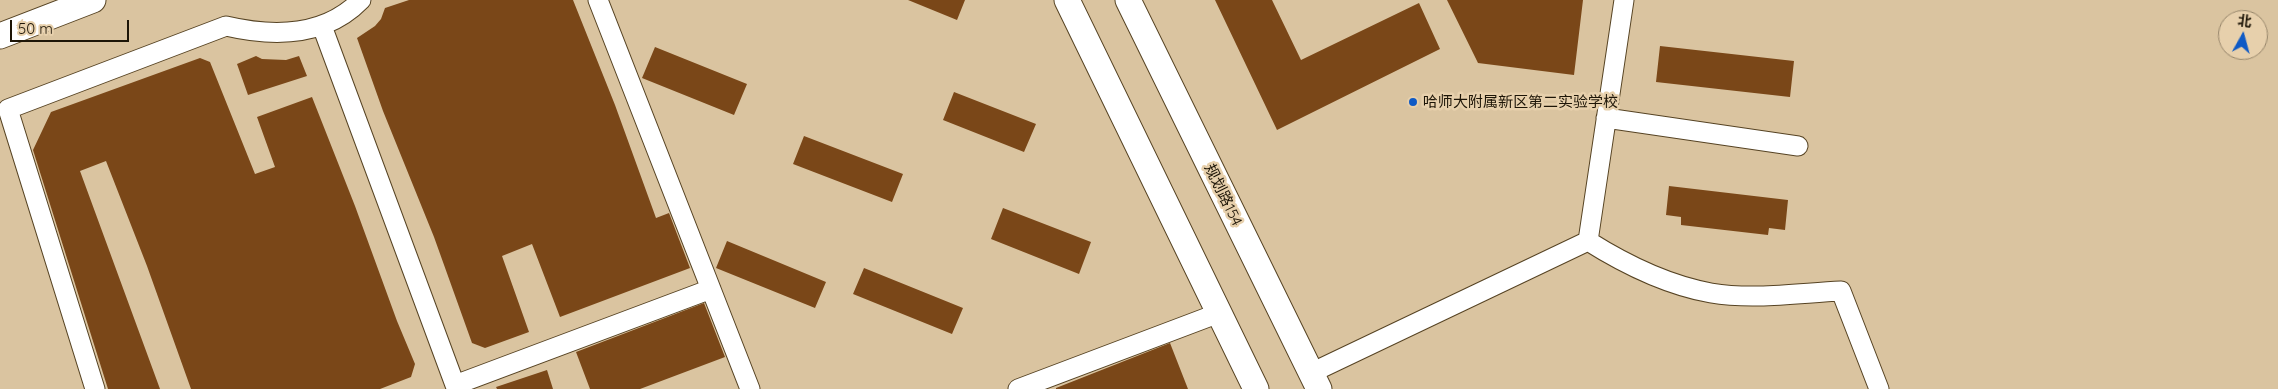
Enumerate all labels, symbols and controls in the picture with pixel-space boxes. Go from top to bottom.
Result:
scale bar [12,10,131,42]
north arrow [2218,10,2268,60]
text: 北 [2237,11,2253,31]
text: 50 m [18,19,53,38]
place label: 哈师大附属新区第二实验学校 [1423,93,1618,111]
marker: 哈师大附属新区第二实验学校 [1407,96,1419,108]
street label: 规划路154 [1200,161,1246,229]

